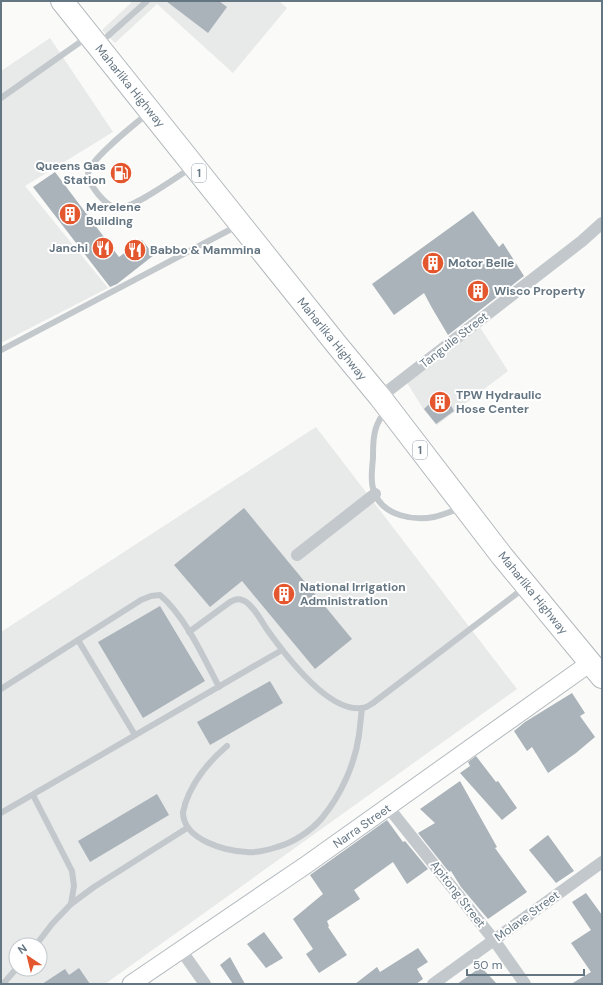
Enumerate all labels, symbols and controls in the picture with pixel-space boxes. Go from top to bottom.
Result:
street label: Maharlika Highway [92,41,169,131]
place label: Queens Gas Station [35,158,106,188]
fuel station icon: Queens Gas Station [108,160,134,186]
road number: 1 [192,164,206,182]
place label: Merelene Building [86,199,141,229]
building icon: Merelene Building [57,201,83,227]
restaurant icon: Janchi [90,235,116,261]
restaurant icon: Babbo & Mammina [122,237,148,263]
place label: Janchi [49,240,88,256]
place label: Babbo & Mammina [150,242,261,258]
building icon: Motor Belle [420,250,446,276]
place label: Motor Belle [448,255,514,271]
building icon: Wisco Property [465,278,491,304]
place label: Wisco Property [494,283,586,299]
street label: Maharlika Highway [294,294,371,384]
street label: Tanguile Street [417,308,492,372]
place label: TPW Hydraulic Hose Center [456,387,542,417]
building icon: TPW Hydraulic Hose Center [427,389,453,415]
road number: 1 [413,441,427,459]
street label: Maharlika Highway [495,548,572,638]
place label: National Irrigation Administration [300,579,406,609]
building icon: National Irrigation Administration [271,581,297,607]
street label: Narra Street [330,800,394,852]
street label: Apitong Street [427,857,489,931]
street label: Molave Street [491,887,563,945]
north arrow [8,937,48,977]
text: N [15,941,30,957]
scale bar [467,951,584,977]
text: 50 m [473,957,502,973]

